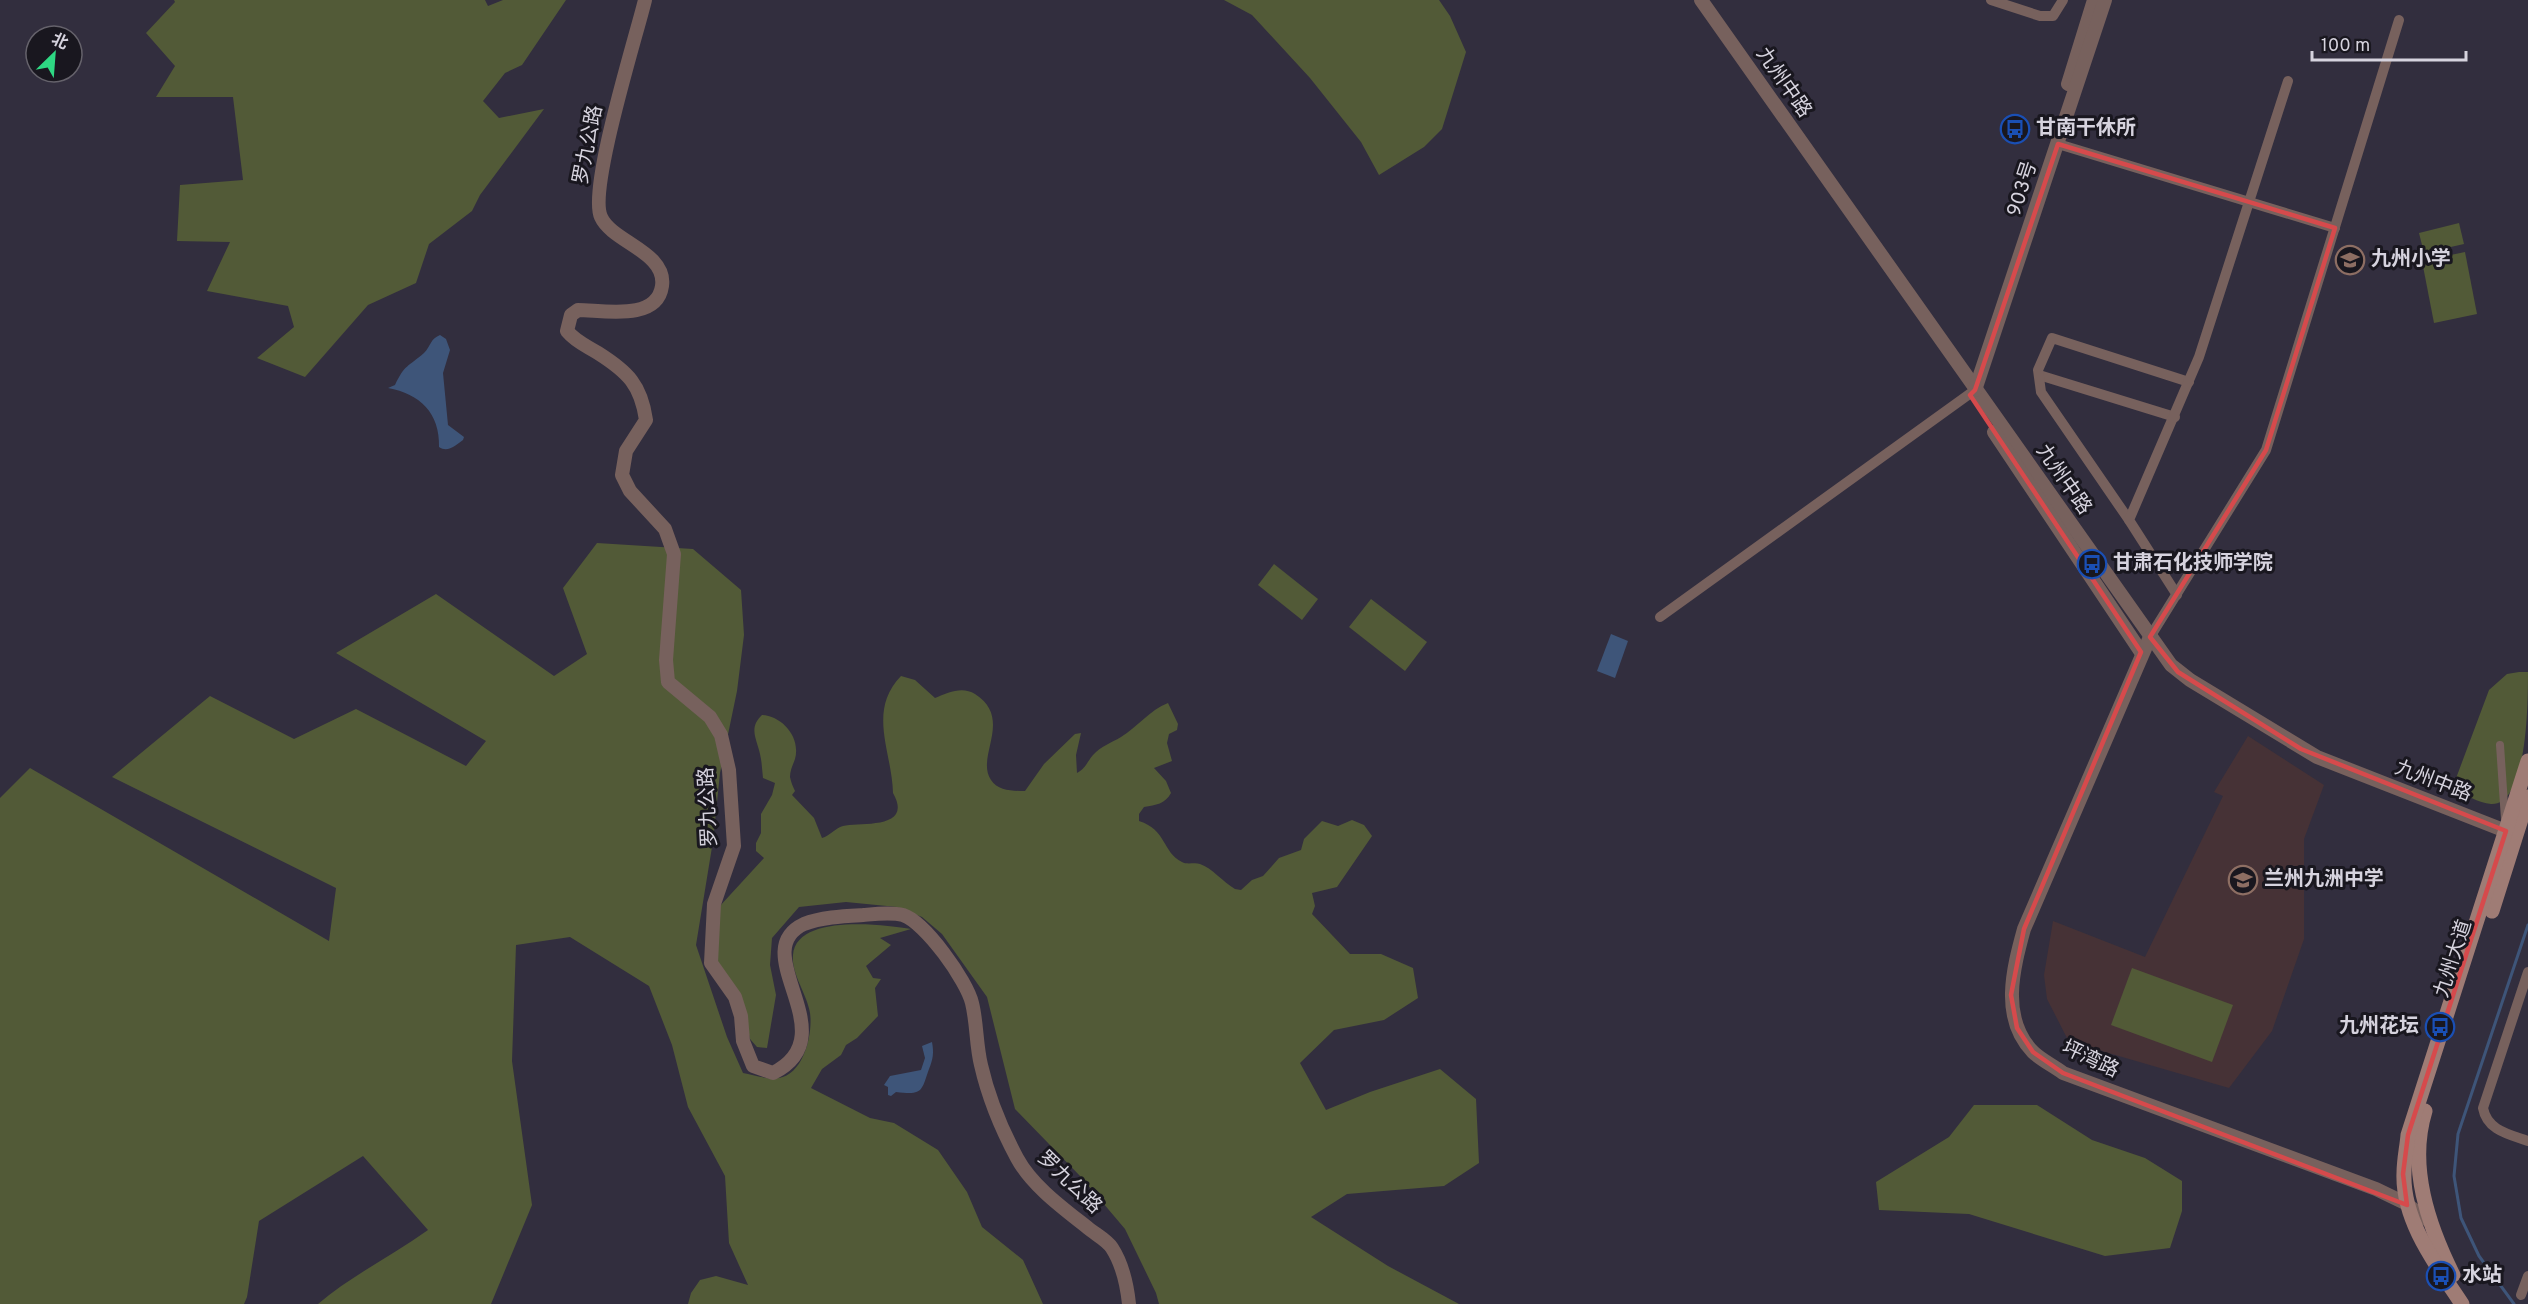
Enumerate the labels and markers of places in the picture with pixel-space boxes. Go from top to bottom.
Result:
bus stop icon: 甘南干休所 [1999,113,2031,145]
place label: 甘南干休所 [2036,116,2136,142]
school or university icon: 九州小学 [2334,244,2366,276]
place label: 九州小学 [2371,247,2451,273]
bus stop icon: 甘肃石化技师学院 [2076,548,2108,580]
place label: 甘肃石化技师学院 [2113,551,2273,577]
school or university icon: 兰州九洲中学 [2227,864,2259,896]
place label: 兰州九洲中学 [2264,867,2384,893]
bus stop icon: 九州花坛 [2424,1011,2456,1043]
place label: 九州花坛 [2339,1014,2419,1040]
bus stop icon: 水站 [2425,1260,2457,1292]
place label: 水站 [2462,1263,2502,1289]

